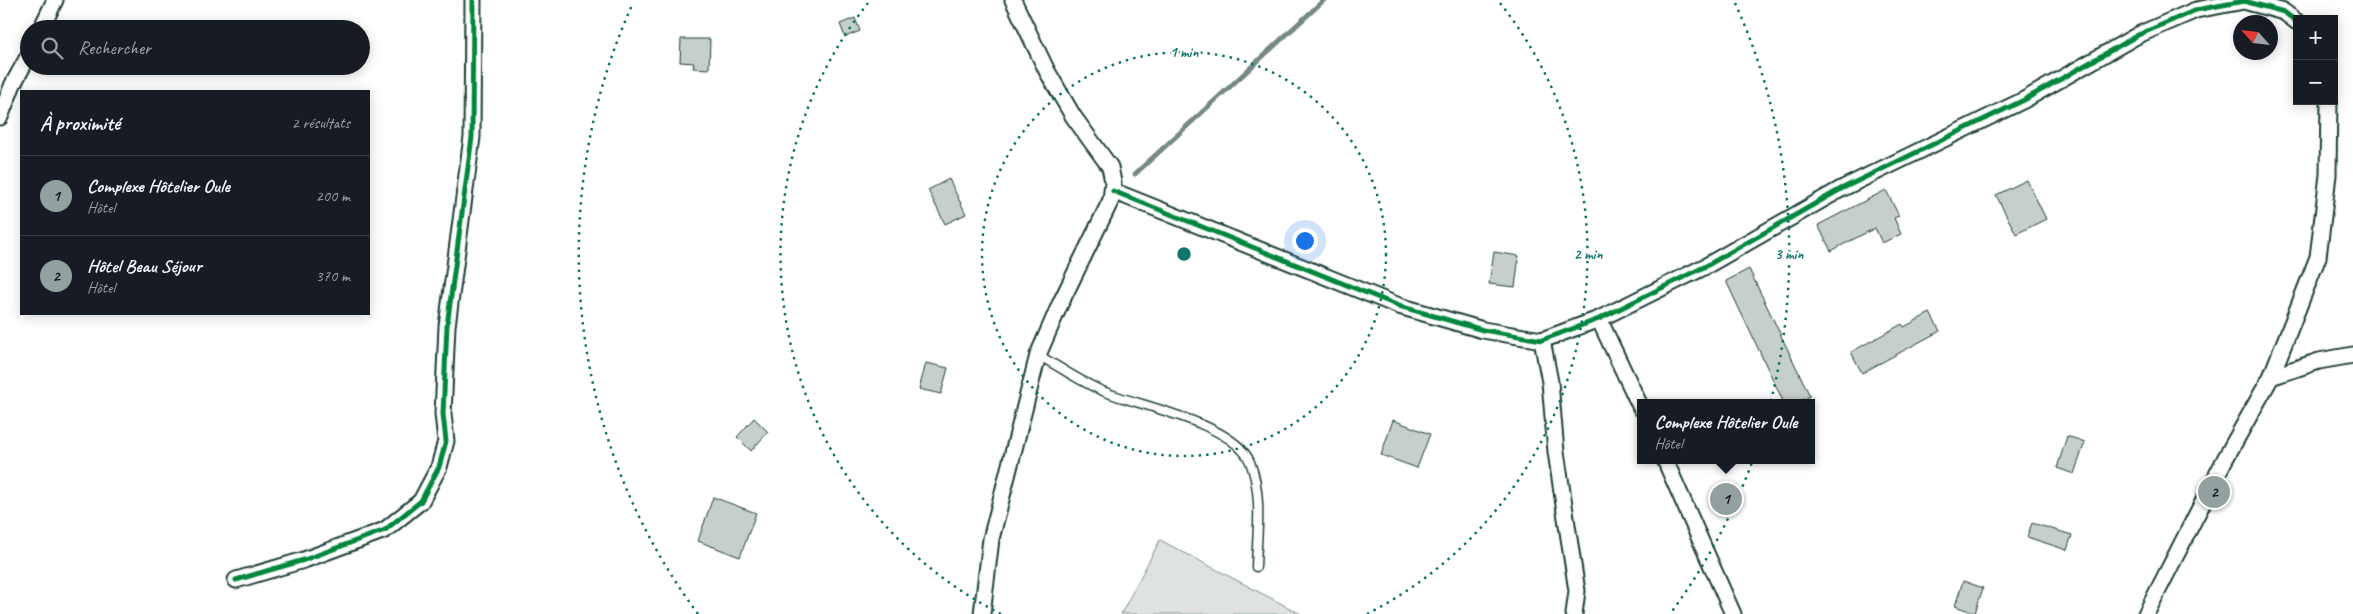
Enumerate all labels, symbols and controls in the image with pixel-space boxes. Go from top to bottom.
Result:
north arrow [2233,15,2278,60]
map controls [2293,15,2338,105]
button: + [2293,15,2338,60]
search box [20,20,370,75]
icon: search [38,34,66,62]
text: Rechercher [78,36,151,60]
text: 1 min [1170,43,1199,62]
button: − [2293,60,2338,105]
text: À proximité [40,110,120,136]
text: 2 résultats [291,113,350,133]
text: Complexe Hôtelier Oule [87,174,230,198]
text: 1 [52,186,60,206]
text: 200 m [316,186,350,206]
text: Hôtel [87,198,115,218]
your location [1292,228,1318,254]
centre of rings [1175,245,1193,263]
text: 2 min [1574,245,1603,264]
text: 3 min [1775,245,1804,264]
text: Hôtel Beau Séjour [87,254,201,278]
text: 2 [52,266,60,286]
text: 370 m [316,266,350,286]
text: Hôtel [87,278,115,298]
popup [1637,399,1815,464]
text: Complexe Hôtelier Oule [1655,410,1797,434]
text: Hôtel [1655,434,1682,454]
pin: 2 [2198,473,2230,511]
pin: 1 [1710,480,1742,518]

